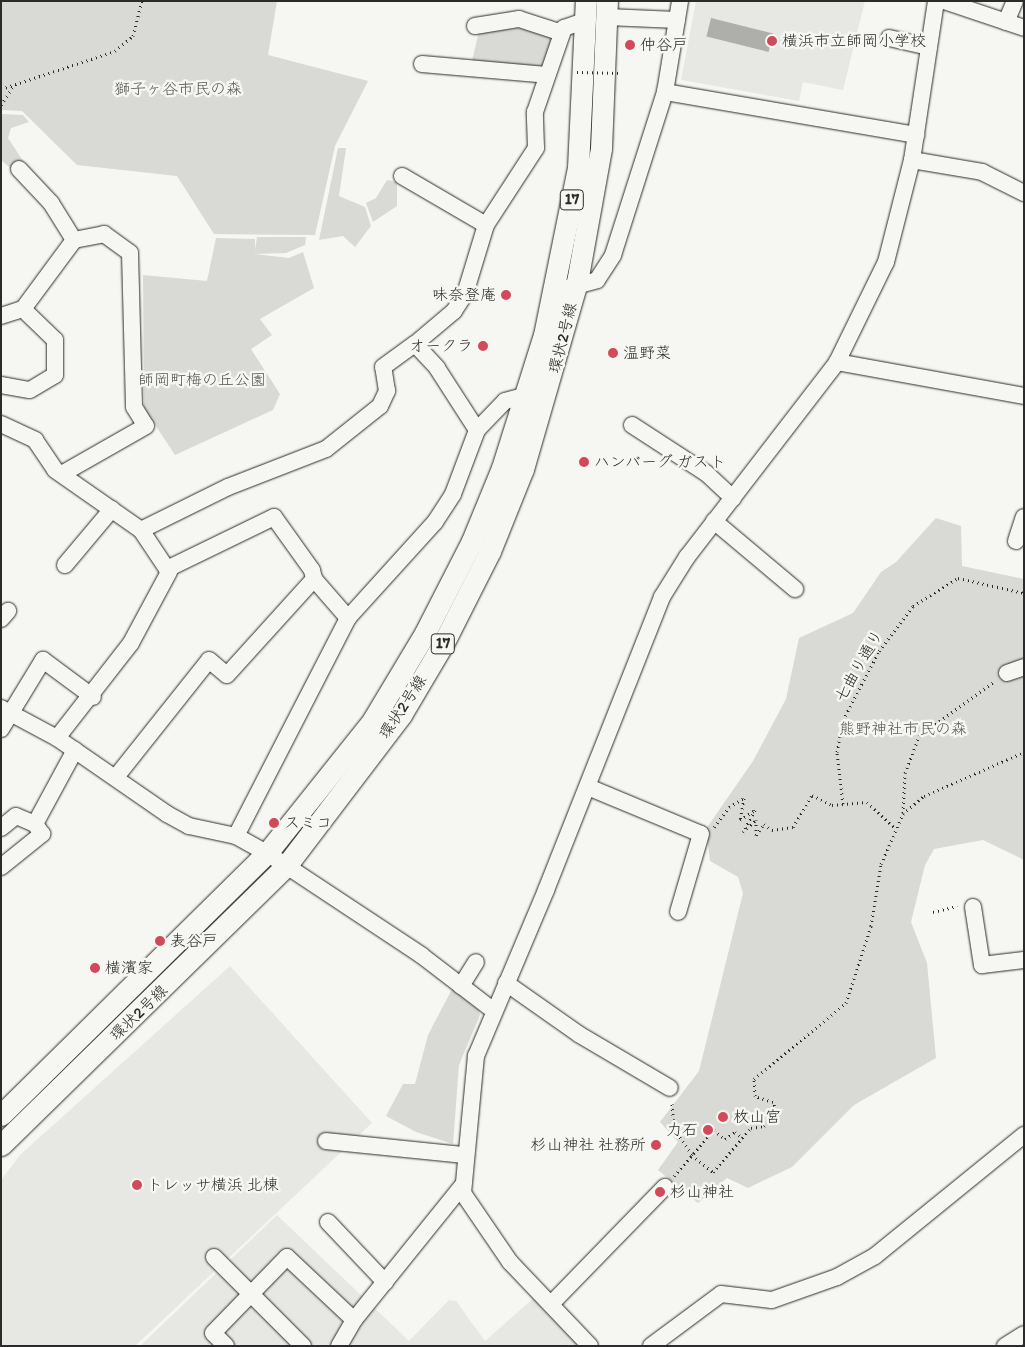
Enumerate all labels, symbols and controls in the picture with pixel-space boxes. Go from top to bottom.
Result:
place label: 横浜市立師岡小学校 [782,31,926,51]
place label: 仲谷戸 [640,35,688,55]
marker: 横浜市立師岡小学校 [766,35,778,47]
marker: 仲谷戸 [624,39,636,51]
park label: 獅子ヶ谷市民の森 [114,79,242,99]
road number: 17 [560,188,584,212]
place label: 味奈登庵 [432,285,496,305]
marker: 味奈登庵 [500,289,512,301]
street label: 環状2号線 [545,301,581,375]
place label: オークラ [409,336,473,356]
marker: オークラ [477,340,489,352]
place label: 温野菜 [623,343,671,363]
marker: 温野菜 [607,347,619,359]
park label: 師岡町梅の丘公園 [138,370,266,390]
place label: ハンバーグ ガスト [594,452,726,472]
marker: ハンバーグ ガスト [578,456,590,468]
street label: 七曲り通り [831,627,887,705]
road number: 17 [430,632,456,656]
street label: 環状2号線 [375,671,431,743]
park label: 熊野神社市民の森 [839,719,967,739]
place label: スミコ [284,813,332,833]
marker: スミコ [268,817,280,829]
place label: 表谷戸 [170,931,218,951]
marker: 表谷戸 [154,935,166,947]
place label: 横濱家 [105,958,153,978]
marker: 横濱家 [89,962,101,974]
street label: 環状2号線 [106,981,172,1045]
place label: 枚山宮 [733,1107,781,1127]
marker: 枚山宮 [717,1111,729,1123]
place label: 力石 [666,1120,698,1140]
marker: 力石 [702,1124,714,1136]
place label: 杉山神社 社務所 [530,1135,646,1155]
marker: 杉山神社 社務所 [650,1139,662,1151]
place label: トレッサ横浜 北棟 [147,1175,279,1195]
marker: トレッサ横浜 北棟 [131,1179,143,1191]
place label: 杉山神社 [670,1182,734,1202]
marker: 杉山神社 [654,1186,666,1198]

